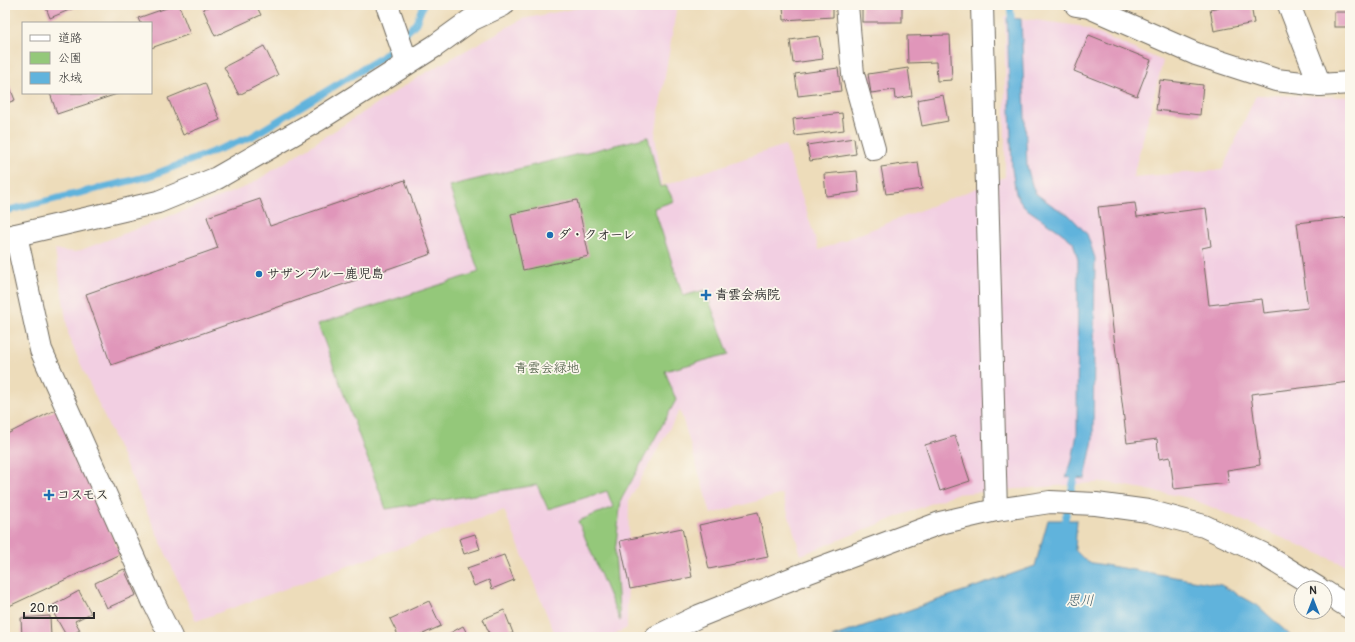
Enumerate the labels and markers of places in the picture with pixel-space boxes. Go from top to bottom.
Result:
place label: ダ・クオーレ [558,227,635,243]
marker: ダ・クオーレ [545,230,555,240]
place label: サザンブルー鹿児島 [267,266,384,282]
marker: サザンブルー鹿児島 [254,269,264,279]
place label: 青雲会病院 [715,287,780,303]
marker: 青雲会病院 [700,289,712,301]
place label: コスモス [57,487,108,503]
marker: コスモス [44,490,54,500]

